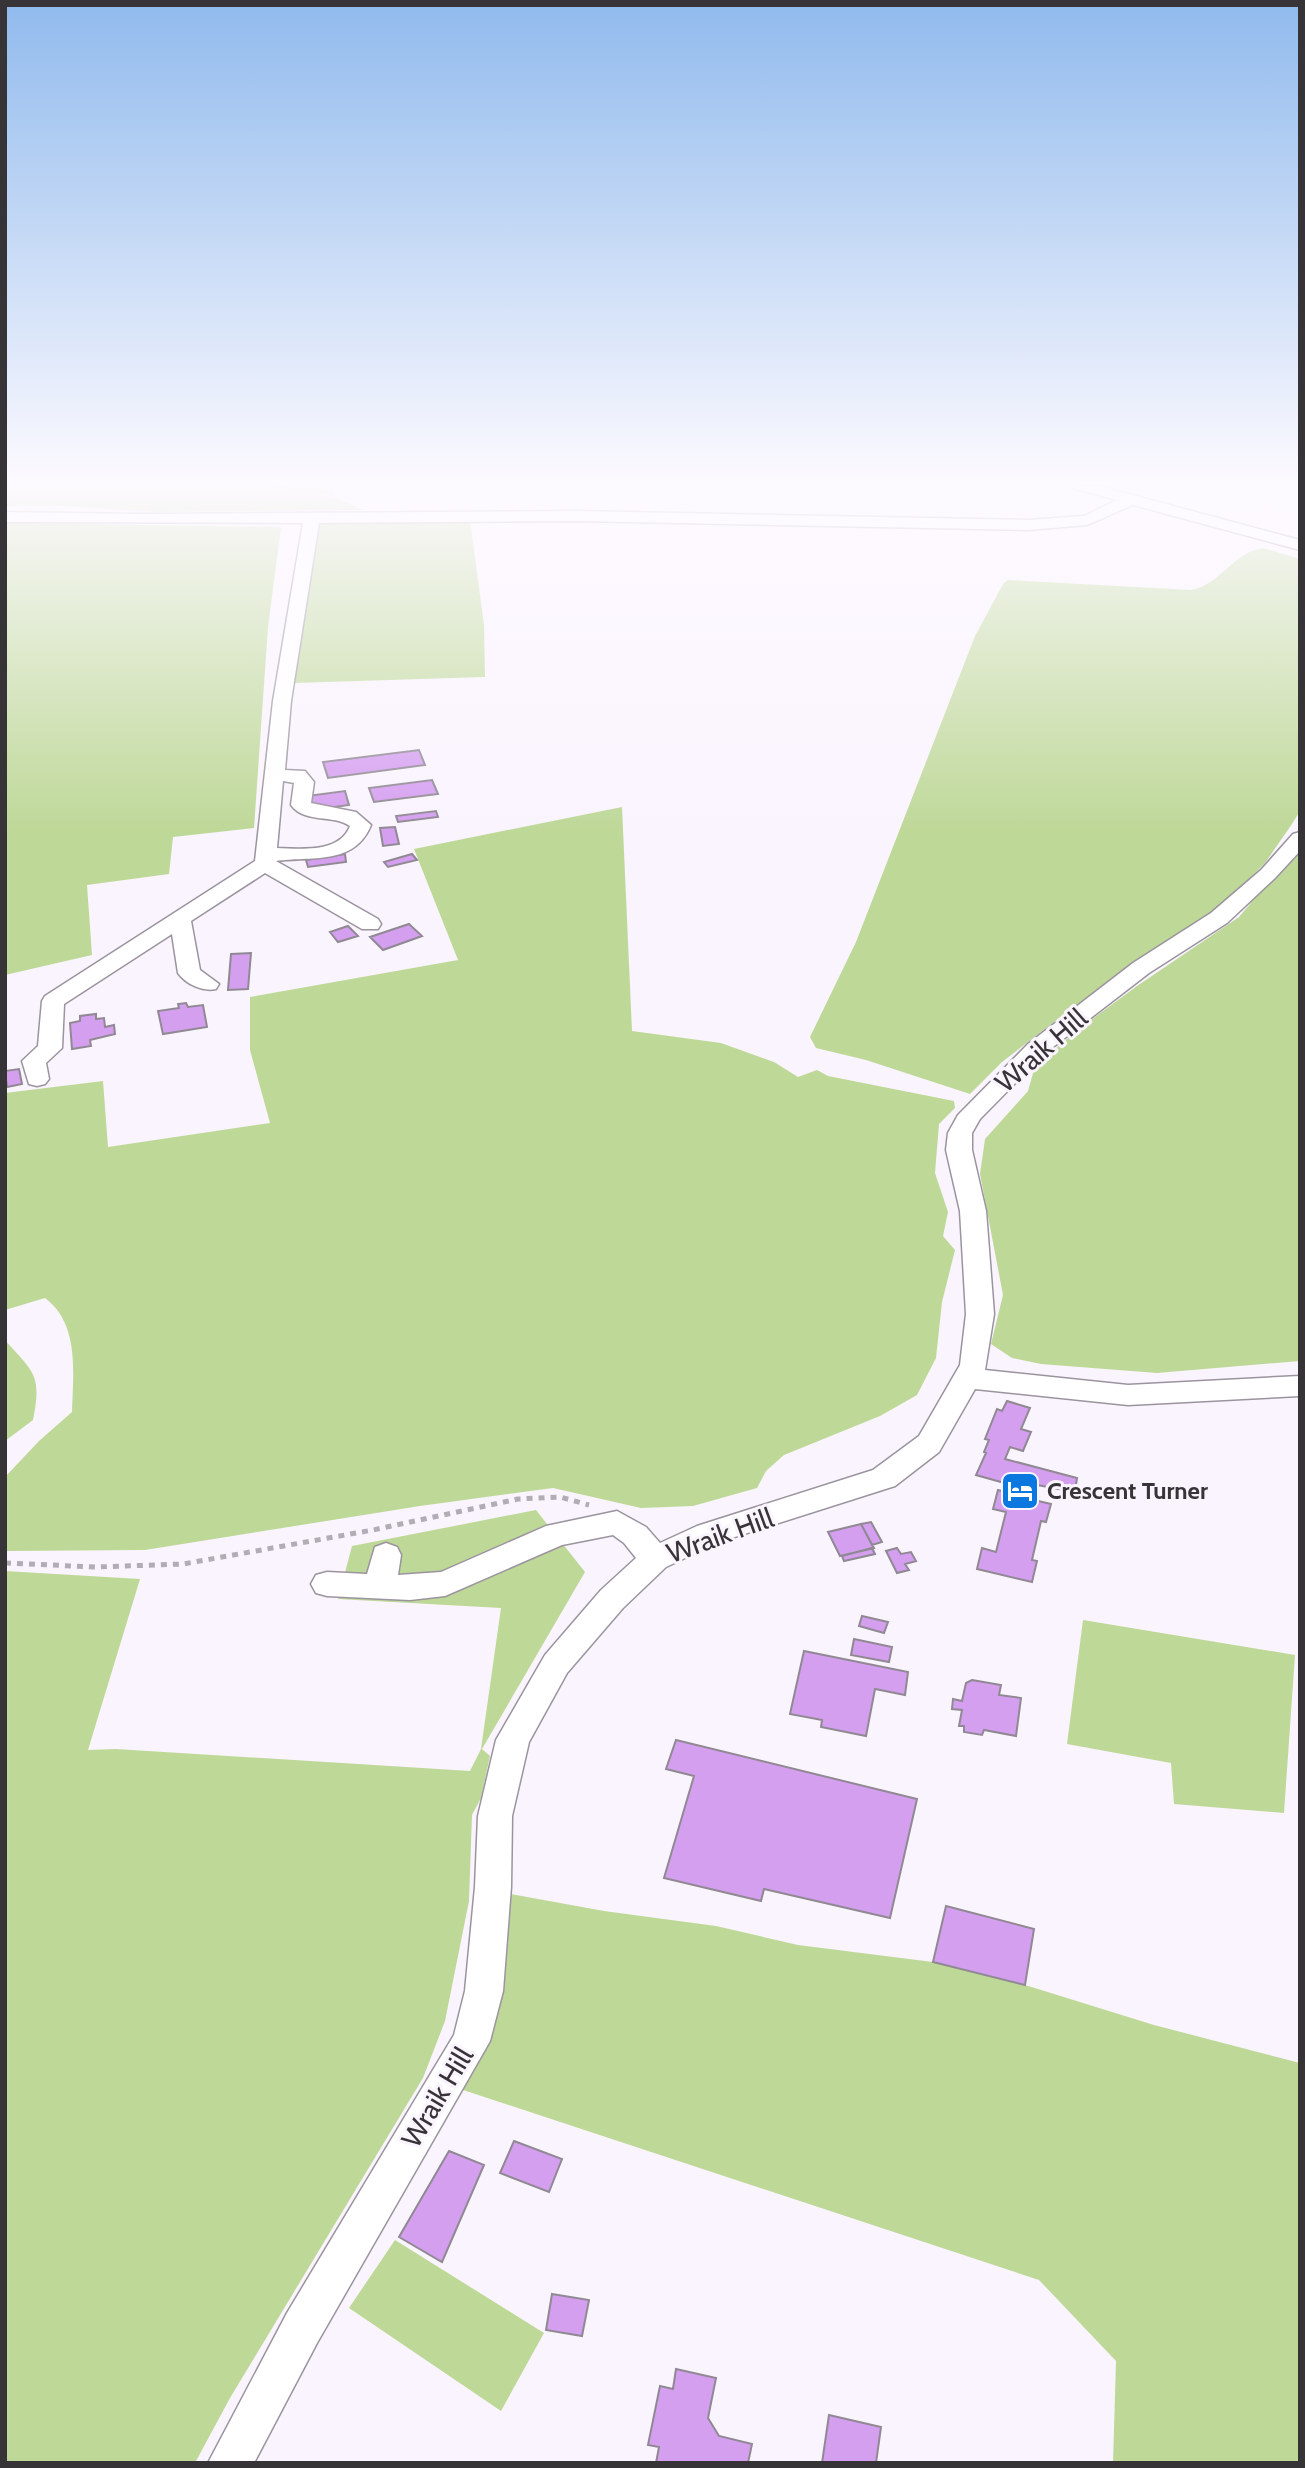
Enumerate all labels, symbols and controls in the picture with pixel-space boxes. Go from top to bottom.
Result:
street label: Wraik Hill [988,1000,1094,1099]
hotel icon: Crescent Turner [999,1470,1041,1512]
place label: Crescent Turner [1047,1476,1208,1505]
street label: Wraik Hill [662,1500,778,1570]
street label: Wraik Hill [394,2040,480,2153]

